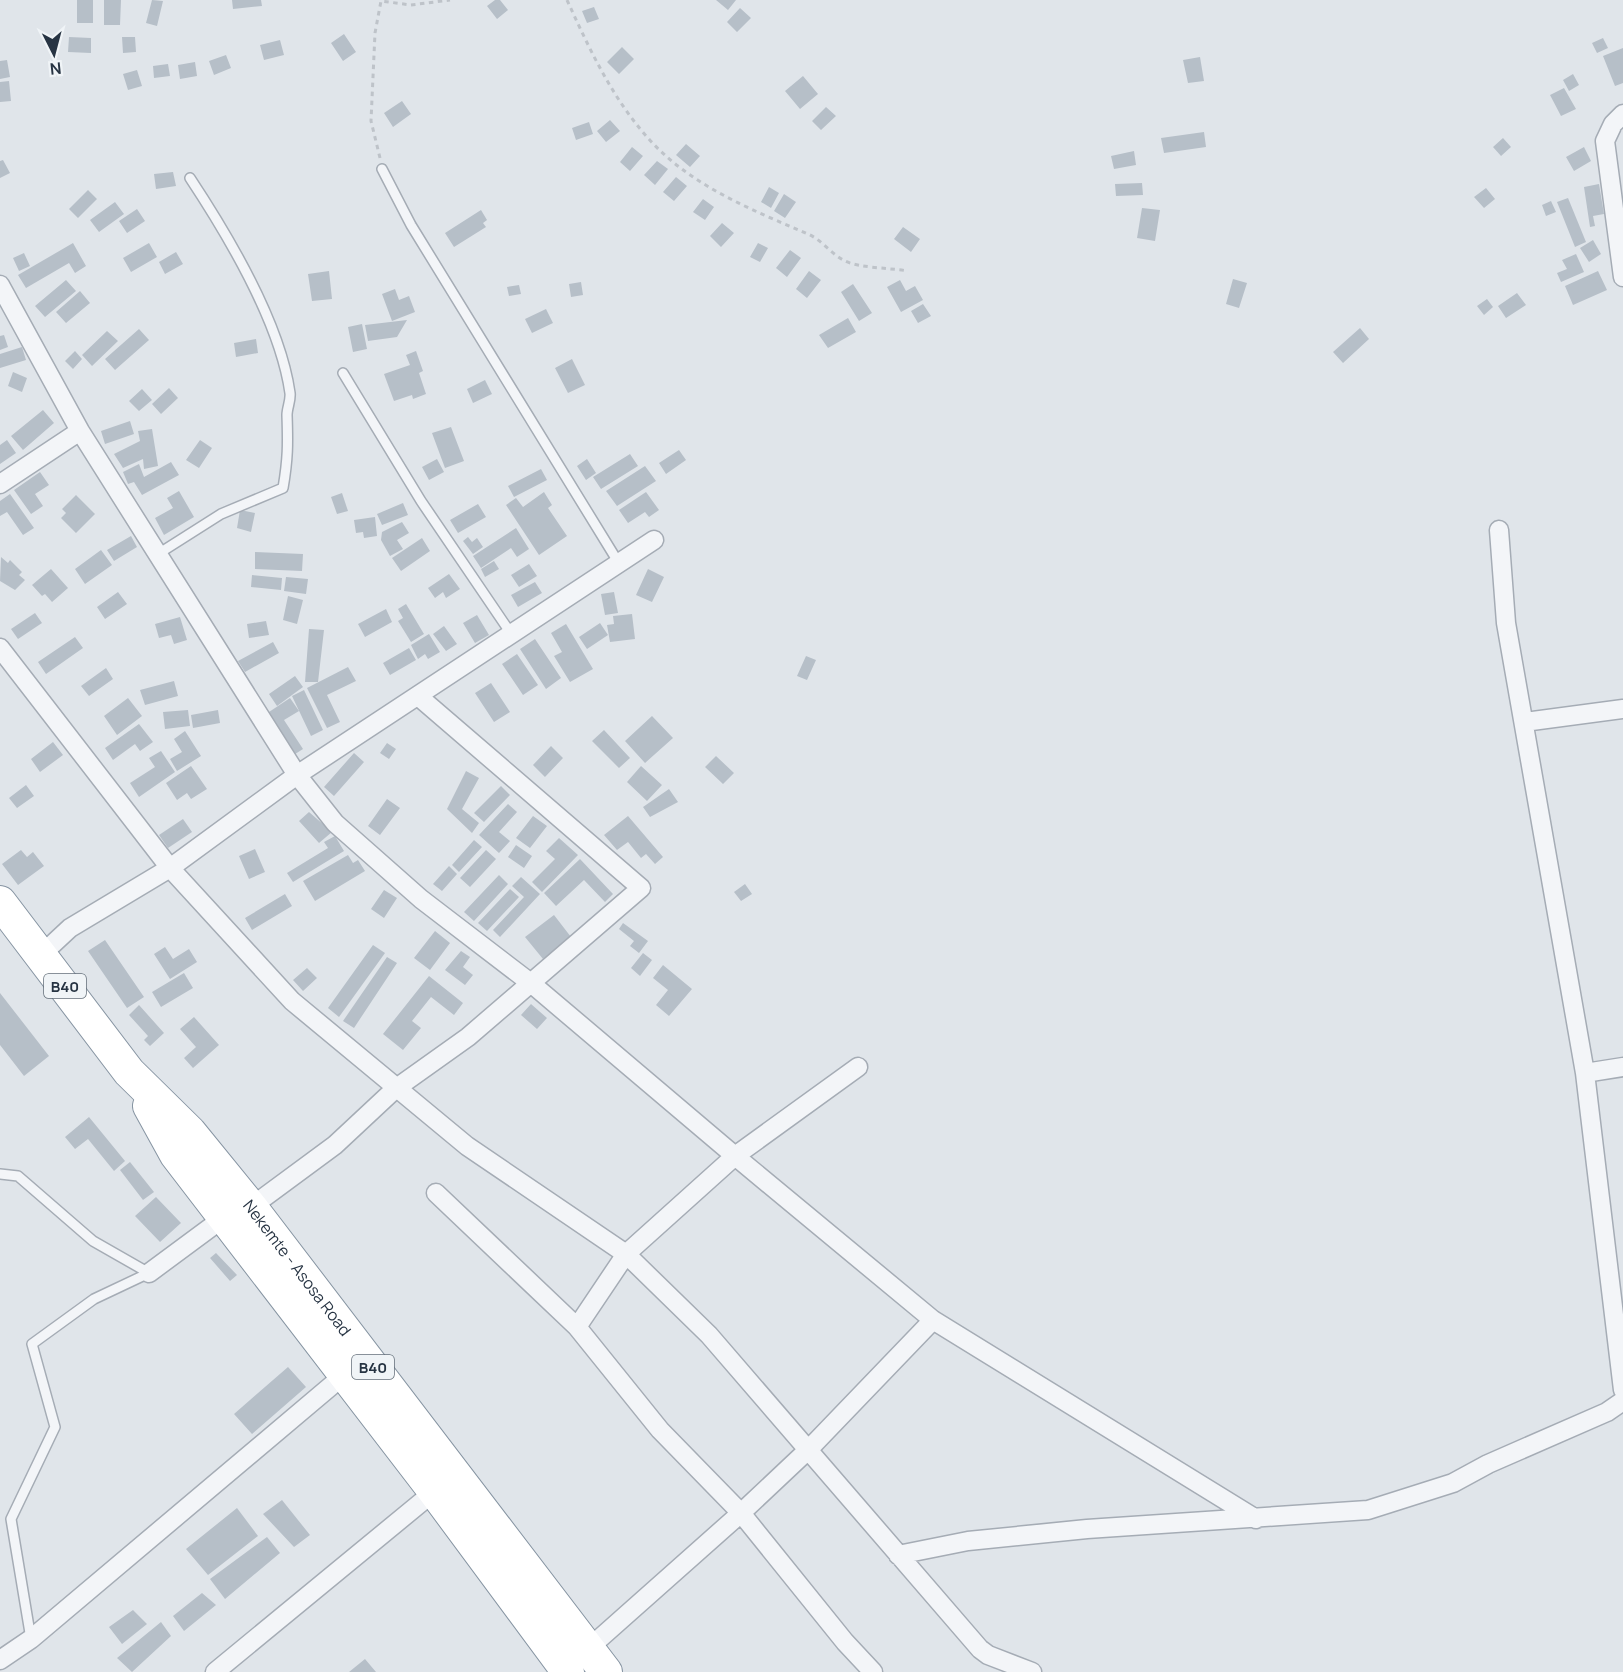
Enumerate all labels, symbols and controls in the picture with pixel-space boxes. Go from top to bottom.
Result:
north arrow [24,24,84,84]
text: N [49,57,62,80]
road number: B40 [44,974,86,998]
street label: Nekemte - Asosa Road [238,1195,356,1340]
road number: B40 [352,1355,394,1379]

